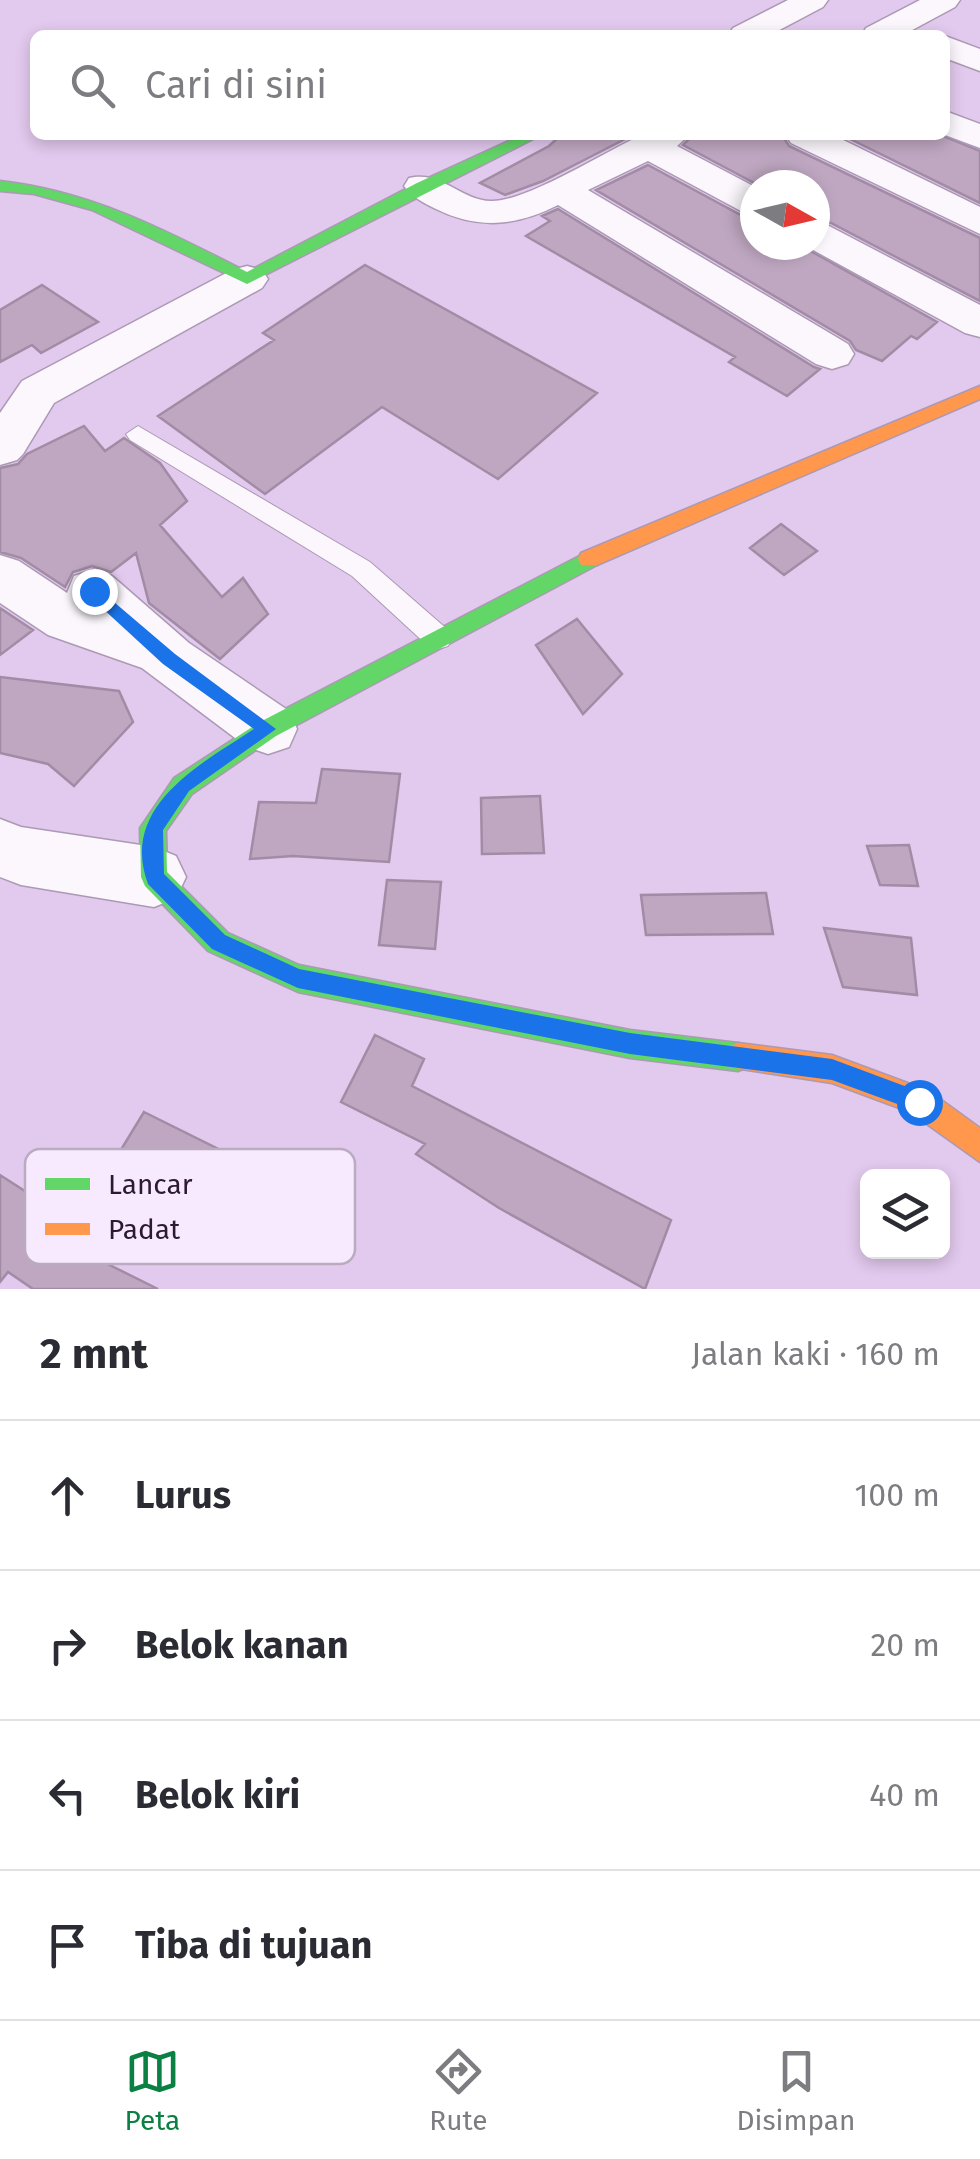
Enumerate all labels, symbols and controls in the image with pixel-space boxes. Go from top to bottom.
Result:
search box [30,30,950,140]
icon: search [65,58,120,113]
text: Cari di sini [145,62,327,108]
north arrow [740,170,830,260]
route end [72,569,118,615]
route start [897,1080,943,1126]
legend [25,1149,355,1264]
text: Lancar [108,1168,193,1201]
map controls [860,1169,950,1259]
button: layers [860,1169,950,1259]
text: Padat [108,1213,181,1246]
text: 2 mnt [40,1329,148,1379]
text: Jalan kaki · 160 m [691,1335,940,1373]
icon: ahead [40,1468,95,1523]
text: Lurus [135,1472,231,1518]
text: 100 m [855,1476,940,1514]
icon: right [40,1618,95,1673]
text: Belok kanan [135,1622,349,1668]
text: 20 m [870,1626,940,1664]
icon: left [40,1768,95,1823]
text: Belok kiri [135,1772,300,1818]
text: 40 m [869,1776,940,1814]
icon: arrive [40,1918,95,1973]
text: Tiba di tujuan [135,1922,372,1968]
tab: Peta [125,2044,180,2137]
tab: Rute [429,2044,488,2137]
tab: Disimpan [737,2044,855,2137]

